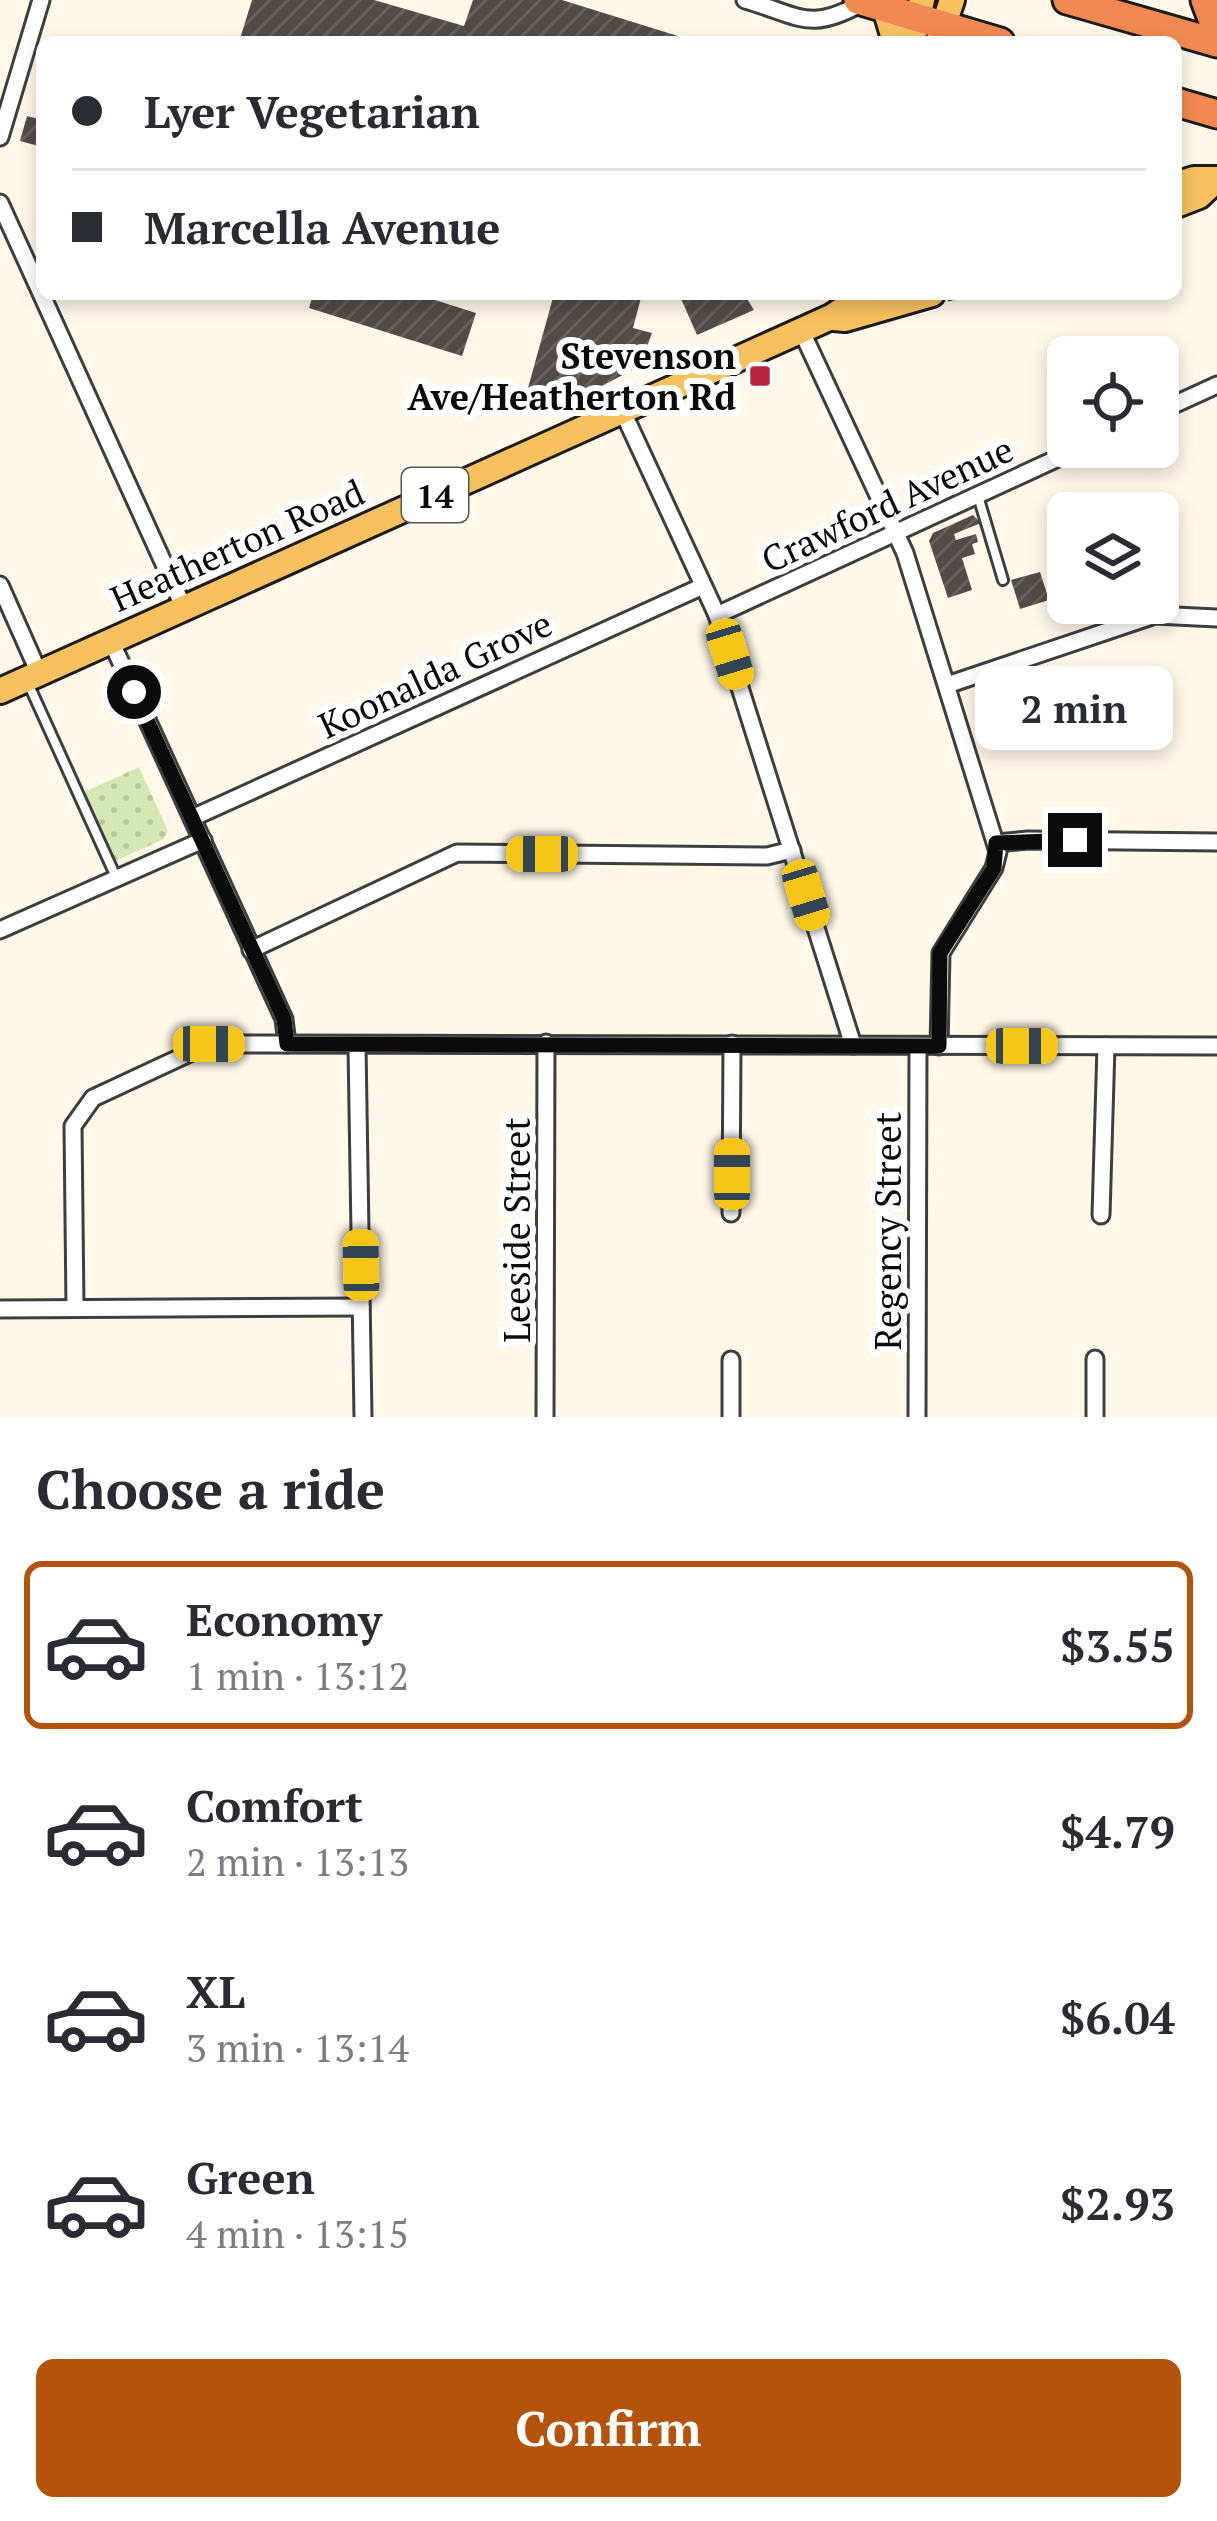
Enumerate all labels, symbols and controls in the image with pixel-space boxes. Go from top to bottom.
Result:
text: Lyer Vegetarian [144,81,480,141]
text: Marcella Avenue [144,197,501,257]
place label: Stevenson Ave/Heatherton Rd [407,332,736,420]
map controls [1047,336,1179,624]
button: locate [1047,336,1179,468]
marker: Stevenson Ave/Heatherton Rd [747,363,773,389]
street label: Crawford Avenue [753,425,1021,583]
street label: Heatherton Road [103,468,371,622]
road number: 14 [402,468,468,522]
button: layers [1047,492,1179,624]
street label: Koonalda Grove [311,599,559,749]
car [702,614,758,694]
route start [107,665,161,719]
callout: 2 min [976,666,1174,750]
text: 2 min [1021,682,1127,734]
route end [1048,813,1102,867]
car [506,836,578,872]
car [778,855,834,935]
car [173,1026,245,1062]
car [986,1028,1058,1064]
street label: Regency Street [864,1112,911,1350]
street label: Leeside Street [493,1117,540,1343]
car [714,1138,750,1210]
car [342,1229,380,1301]
text: Choose a ride [36,1453,385,1524]
text: Economy [186,1589,382,1649]
icon: car [42,1591,150,1699]
text: $3.55 [1060,1615,1175,1675]
text: 1 min · 13:12 [186,1649,409,1701]
text: Comfort [186,1775,363,1835]
icon: car [42,1777,150,1885]
text: $4.79 [1060,1801,1175,1861]
text: 2 min · 13:13 [186,1835,409,1887]
text: XL [186,1961,245,2021]
icon: car [42,1963,150,2071]
text: $6.04 [1060,1987,1175,2047]
text: 3 min · 13:14 [186,2021,409,2073]
text: Green [186,2147,315,2207]
icon: car [42,2149,150,2257]
text: $2.93 [1060,2173,1175,2233]
text: 4 min · 13:15 [186,2207,409,2259]
button: Confirm [36,2359,1181,2497]

